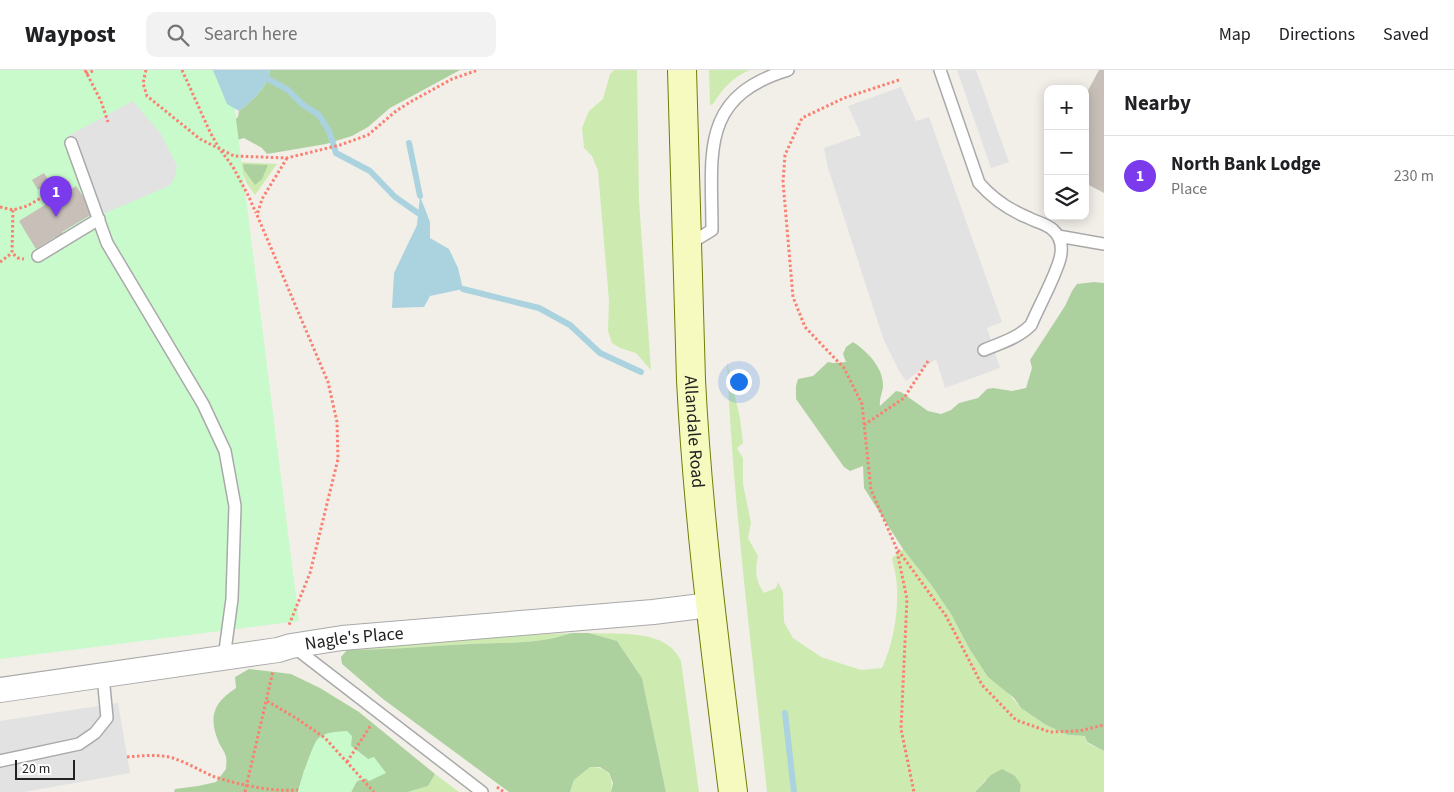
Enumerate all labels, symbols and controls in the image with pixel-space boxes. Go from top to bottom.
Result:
search box [146,12,496,57]
text: Waypost [25,17,116,52]
icon: search [164,21,192,49]
text: Search here [204,21,297,48]
text: Map [1219,22,1251,47]
text: Directions [1279,22,1355,47]
text: Saved [1383,22,1429,47]
map controls [1044,85,1089,220]
button: + [1044,85,1089,130]
text: Nearby [1124,88,1191,118]
button: − [1044,130,1089,175]
text: North Bank Lodge [1171,151,1321,178]
text: 1 [1136,165,1144,187]
text: 230 m [1394,165,1434,187]
button: layers [1044,175,1089,220]
pin: 1 [40,176,72,217]
text: Place [1171,178,1207,200]
your location [726,369,752,395]
street label: Allandale Road [678,375,710,489]
street label: Nagle's Place [303,621,404,657]
scale bar [15,757,75,780]
text: 20 m [22,759,50,779]

